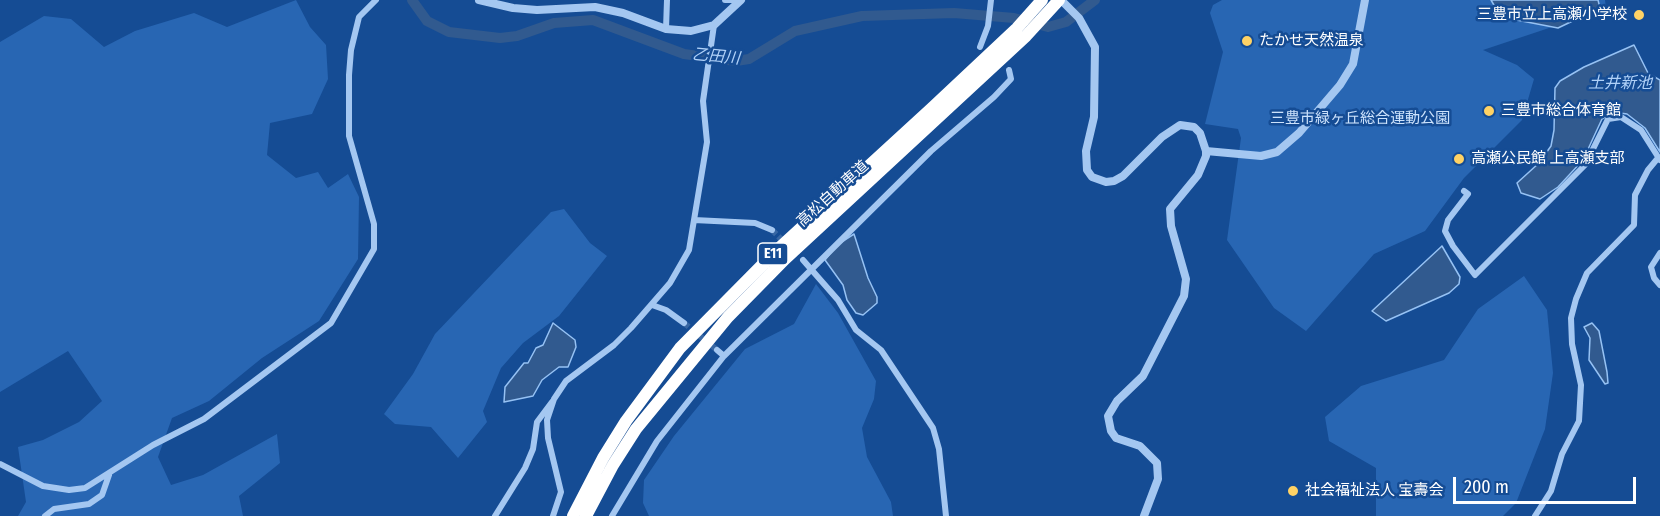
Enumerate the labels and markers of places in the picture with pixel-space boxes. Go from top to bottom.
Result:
place label: 三豊市立上高瀬小学校 [1477,6,1627,24]
marker: 三豊市立上高瀬小学校 [1632,8,1646,22]
place label: たかせ天然温泉 [1259,32,1364,50]
marker: たかせ天然温泉 [1240,34,1254,48]
place label: 三豊市総合体育館 [1501,102,1621,120]
marker: 三豊市総合体育館 [1482,104,1496,118]
place label: 高瀬公民館 上高瀬支部 [1471,150,1625,168]
marker: 高瀬公民館 上高瀬支部 [1452,152,1466,166]
place label: 社会福祉法人 宝壽会 [1305,482,1444,500]
marker: 社会福祉法人 宝壽会 [1286,484,1300,498]

